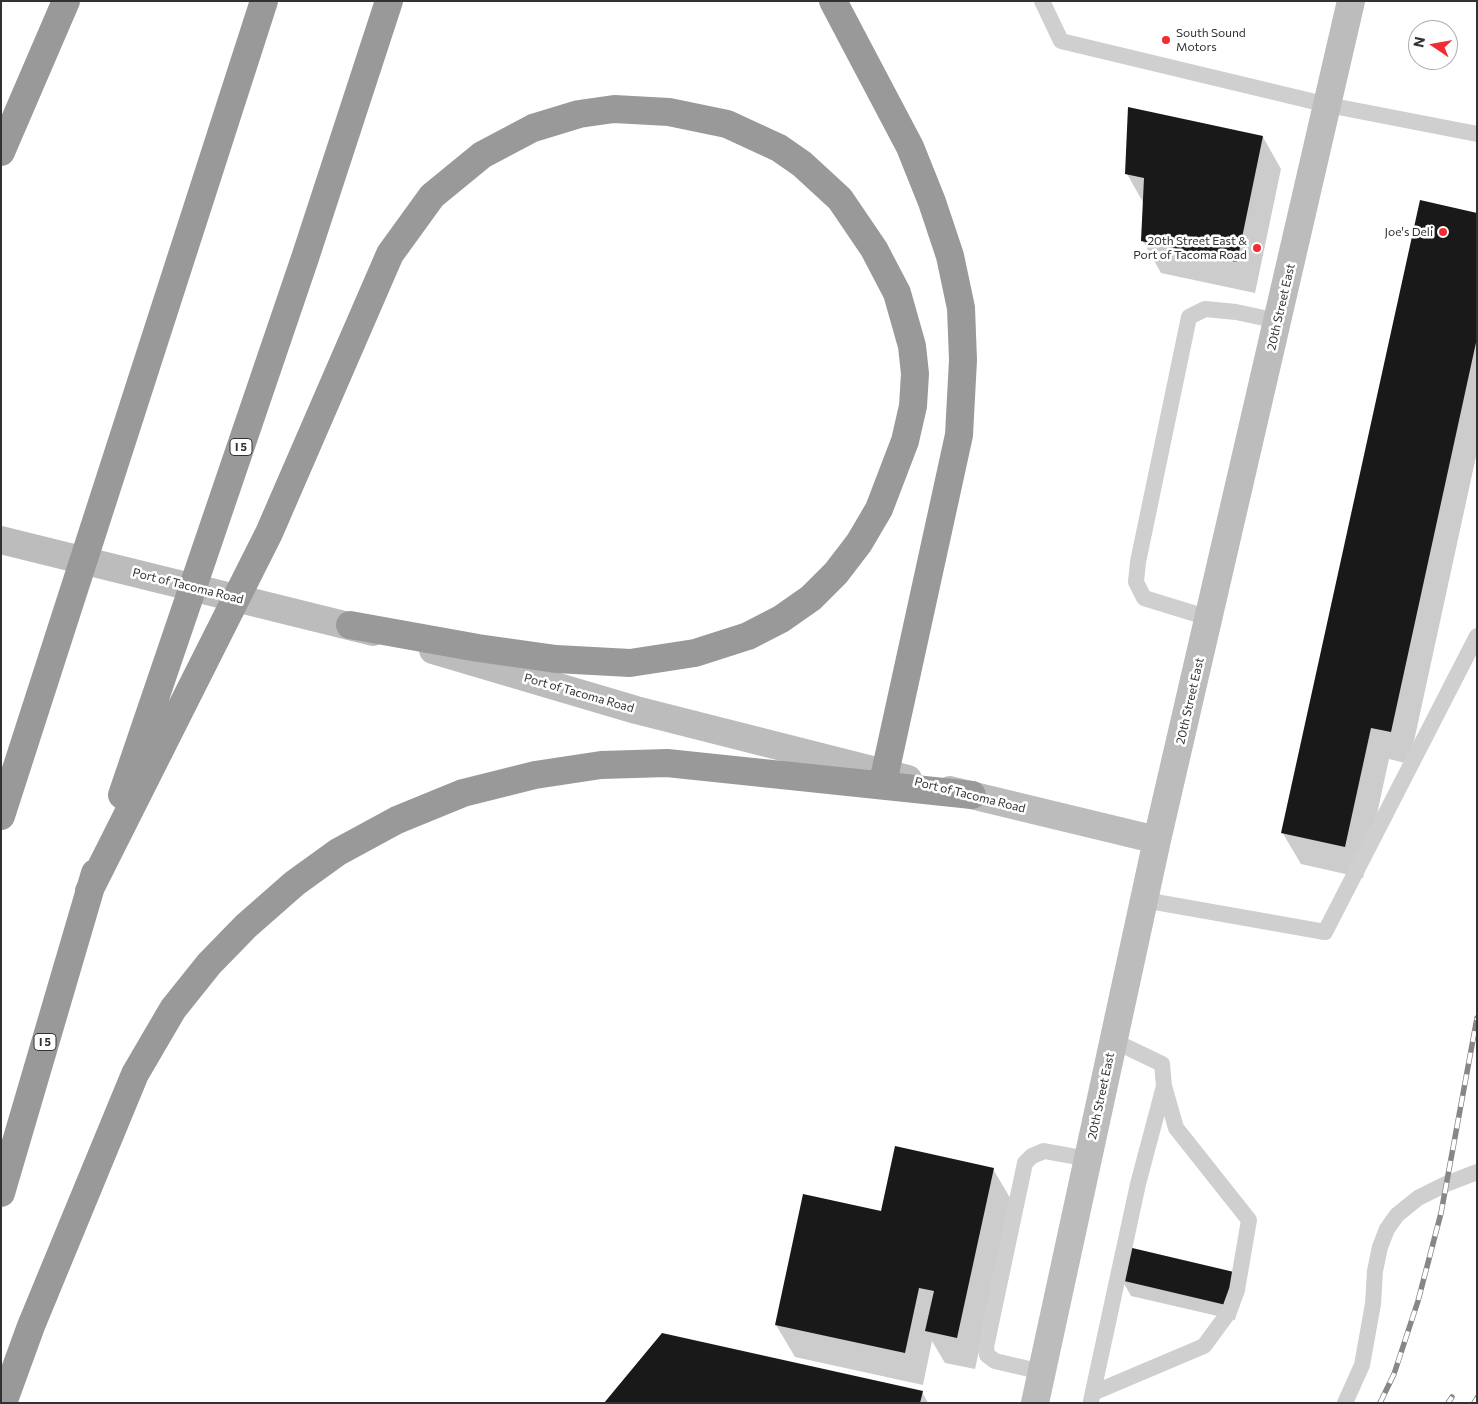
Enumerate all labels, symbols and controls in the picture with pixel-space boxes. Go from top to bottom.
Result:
north arrow [1408,20,1458,70]
place label: South Sound Motors [1176,26,1246,54]
marker: South Sound Motors [1160,34,1172,46]
text: N [1409,35,1428,49]
place label: Joe's Deli [1385,225,1433,239]
marker: Joe's Deli [1437,226,1449,238]
place label: 20th Street East & Port of Tacoma Road [1133,234,1247,262]
marker: 20th Street East & Port of Tacoma Road [1251,242,1263,254]
street label: 20th Street East [1264,262,1298,352]
road number: I 5 [230,438,252,456]
street label: Port of Tacoma Road [131,565,245,607]
street label: 20th Street East [1173,656,1207,746]
street label: Port of Tacoma Road [522,670,636,716]
street label: Port of Tacoma Road [913,774,1027,816]
road number: I 5 [34,1034,56,1050]
street label: 20th Street East [1085,1051,1117,1141]

